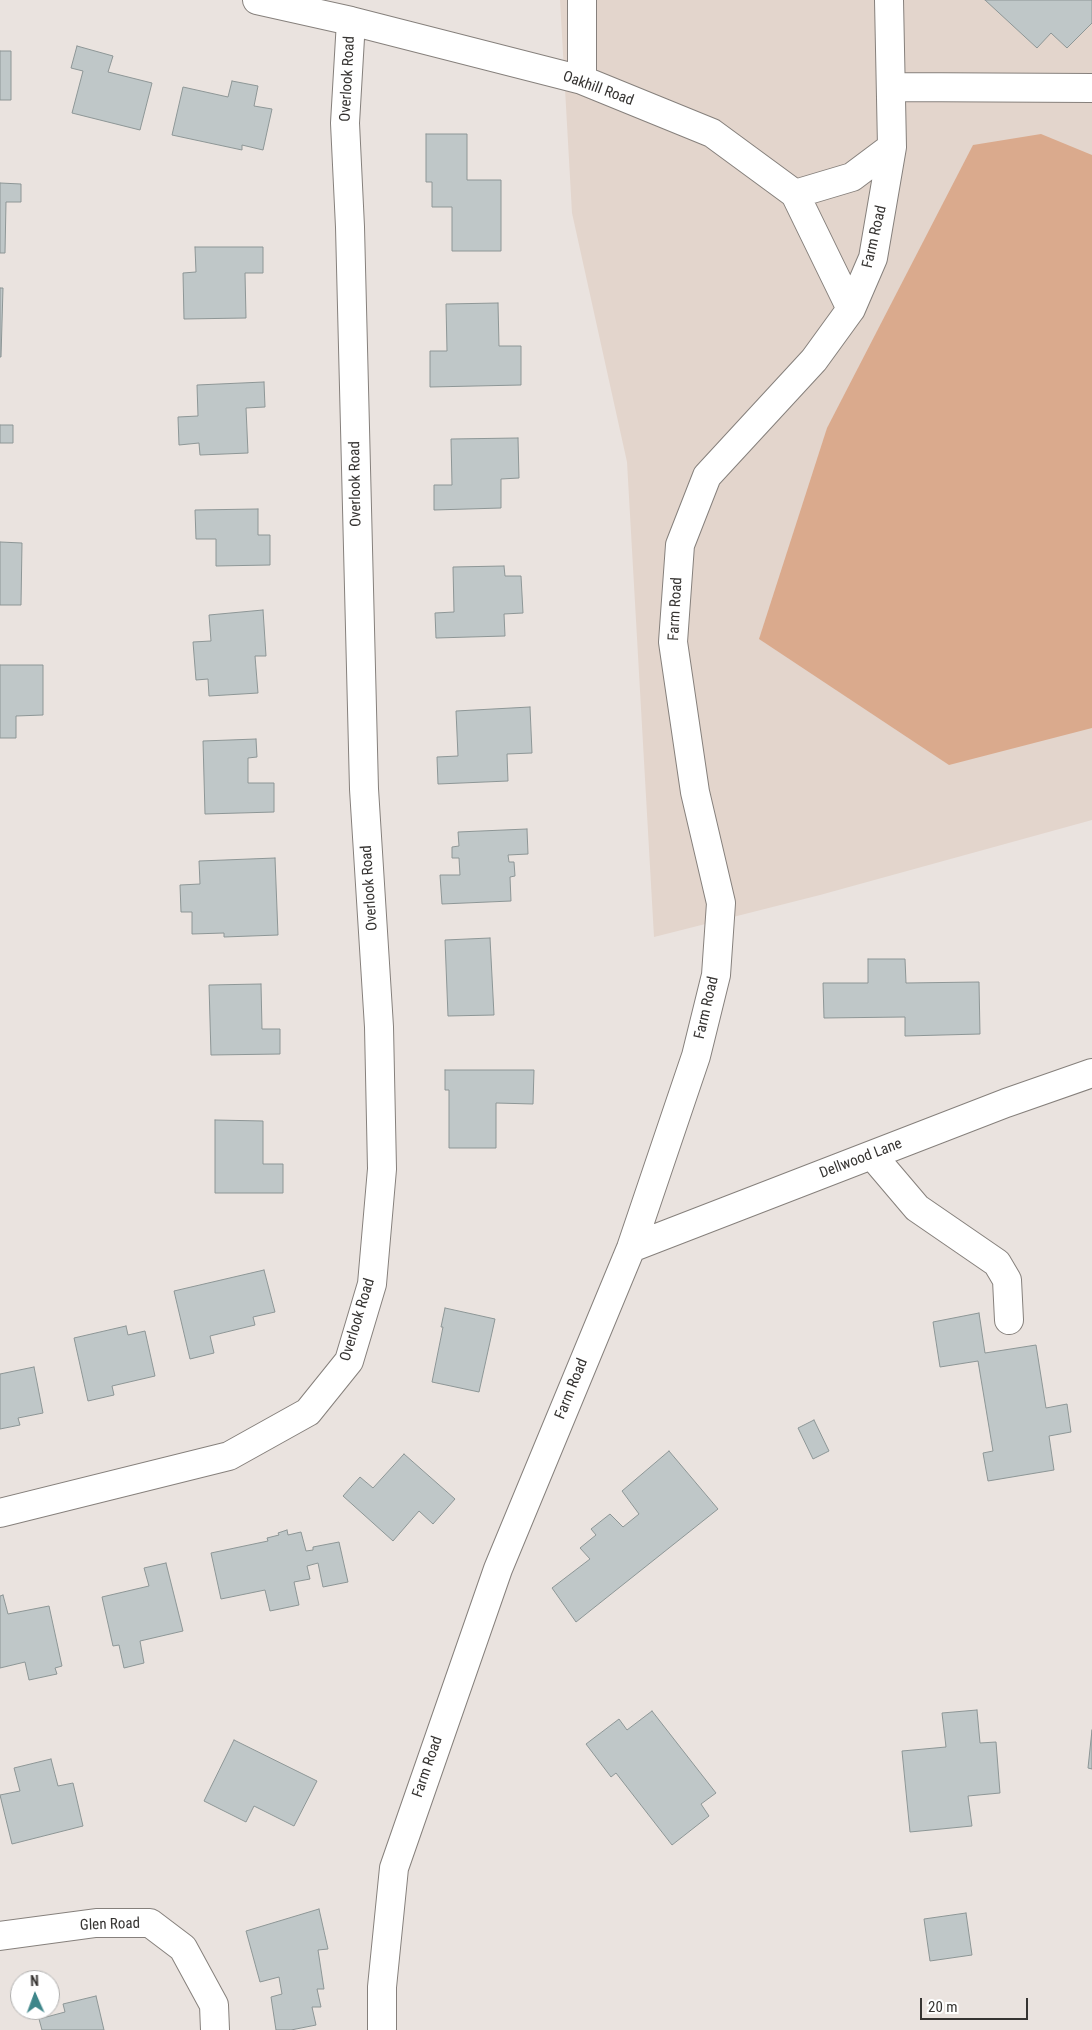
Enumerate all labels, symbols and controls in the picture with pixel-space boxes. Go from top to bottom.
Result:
street label: Overlook Road [337,36,359,122]
street label: Oakhill Road [560,68,636,110]
street label: Farm Road [859,204,891,270]
street label: Overlook Road [346,441,366,527]
street label: Farm Road [665,577,687,641]
street label: Overlook Road [358,845,382,931]
street label: Farm Road [691,975,723,1041]
street label: Dellwood Lane [817,1135,905,1183]
street label: Overlook Road [337,1276,379,1364]
street label: Farm Road [552,1356,592,1422]
street label: Farm Road [409,1734,447,1800]
street label: Glen Road [80,1915,140,1935]
north arrow [10,1970,60,2020]
text: N [30,1973,39,1989]
scale bar [922,1988,1030,2020]
text: 20 m [928,1998,958,2016]

